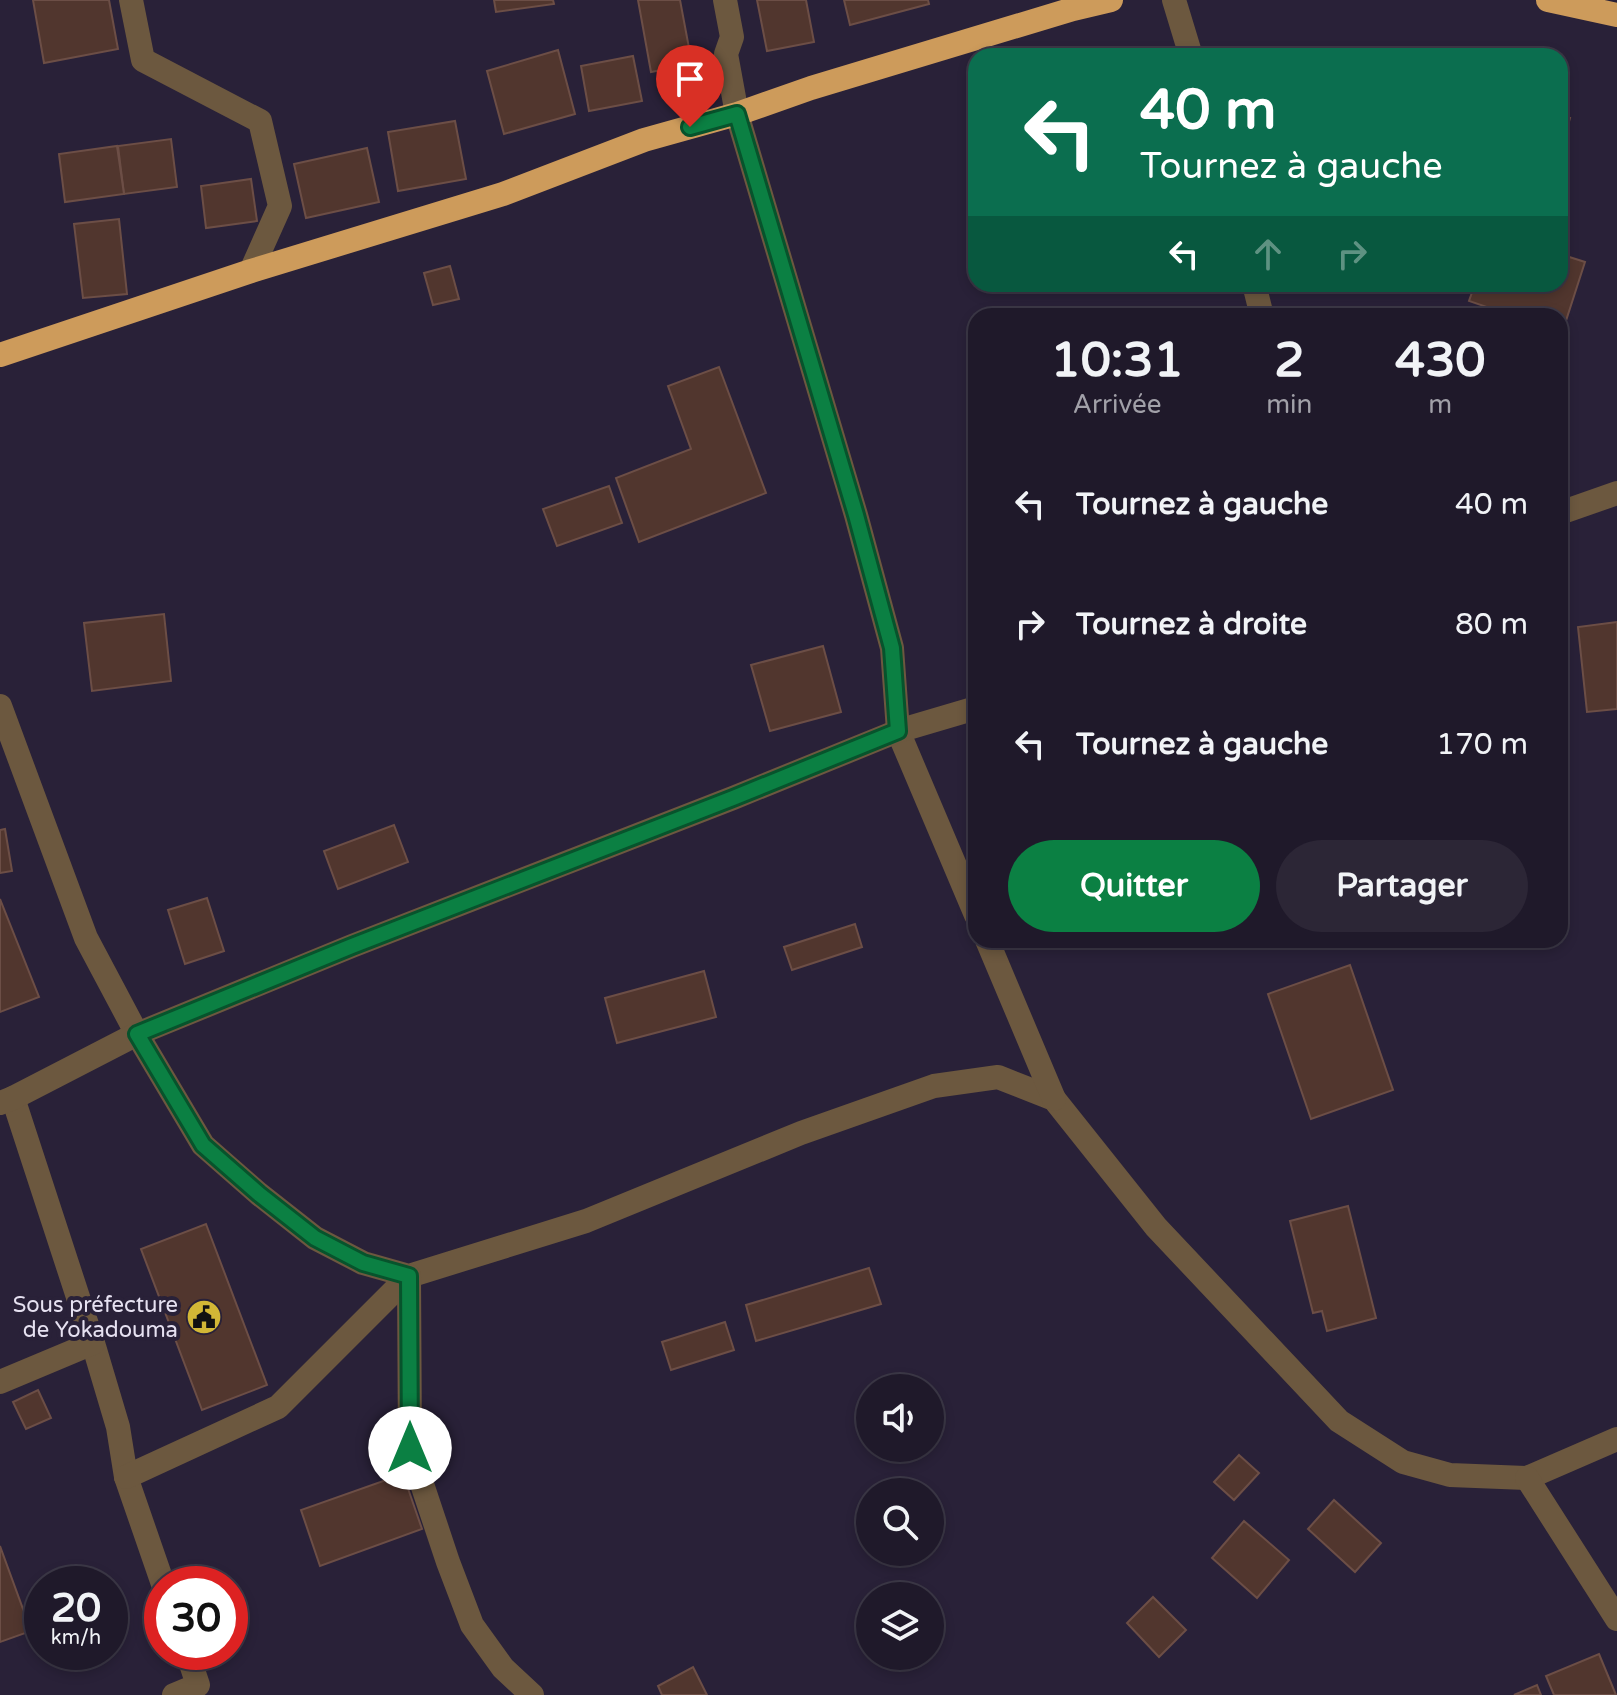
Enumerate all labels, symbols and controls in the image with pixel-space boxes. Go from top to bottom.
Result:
pin [656,45,724,127]
icon: arrive [668,57,712,101]
text: 40 m [1140,77,1276,144]
icon: left [1008,80,1112,184]
text: Tournez à gauche [1140,145,1443,188]
icon: left [1162,232,1206,276]
icon: ahead [1246,232,1290,276]
icon: right [1330,232,1374,276]
text: 10:31 [1051,332,1184,390]
text: 2 [1274,332,1304,390]
text: 430 [1395,332,1485,390]
text: Arrivée [1073,389,1161,420]
text: min [1266,389,1312,420]
text: m [1428,389,1452,420]
icon: left [1008,482,1052,526]
text: Tournez à gauche [1076,486,1328,523]
text: 40 m [1455,486,1528,523]
icon: right [1008,602,1052,646]
text: Tournez à droite [1076,606,1307,643]
text: 80 m [1455,606,1528,643]
icon: left [1008,722,1052,766]
text: Tournez à gauche [1076,726,1328,763]
text: 170 m [1436,726,1528,763]
button: Quitter [1008,840,1260,932]
button: Partager [1276,840,1528,932]
place label: Sous préfecture de Yokadouma [13,1292,178,1343]
public building icon: Sous préfecture de Yokadouma [185,1298,223,1336]
map controls [856,1374,944,1670]
button: sound [856,1374,944,1462]
position arrow [368,1406,452,1490]
button: search [856,1478,944,1566]
speed limit sign: 30 [144,1566,248,1670]
button: layers [856,1582,944,1670]
text: 20 [51,1584,101,1632]
text: km/h [51,1626,101,1650]

